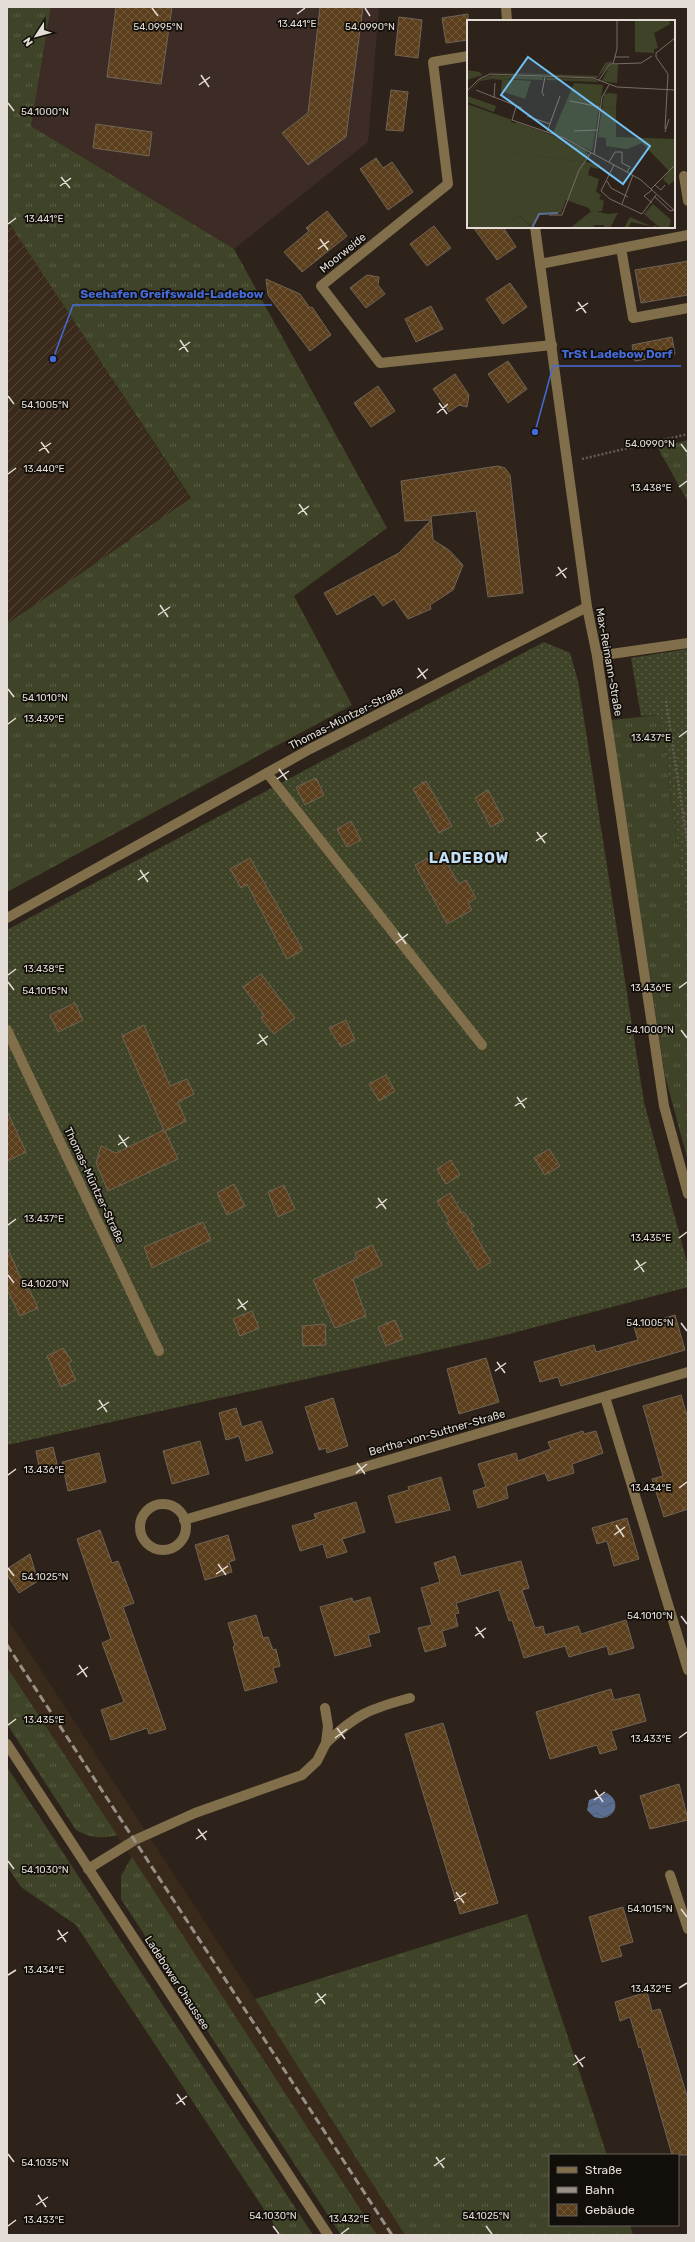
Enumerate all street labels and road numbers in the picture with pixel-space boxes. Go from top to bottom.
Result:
street label: Moorweide [317,230,369,276]
street label: Max-Reimann-Straße [593,607,625,717]
street label: Thomas-Müntzer-Straße [287,683,405,753]
street label: Thomas-Müntzer-Straße [61,1125,127,1245]
street label: Bertha-von-Suttner-Straße [367,1407,507,1459]
street label: Ladebower Chaussee [142,1934,212,2032]

